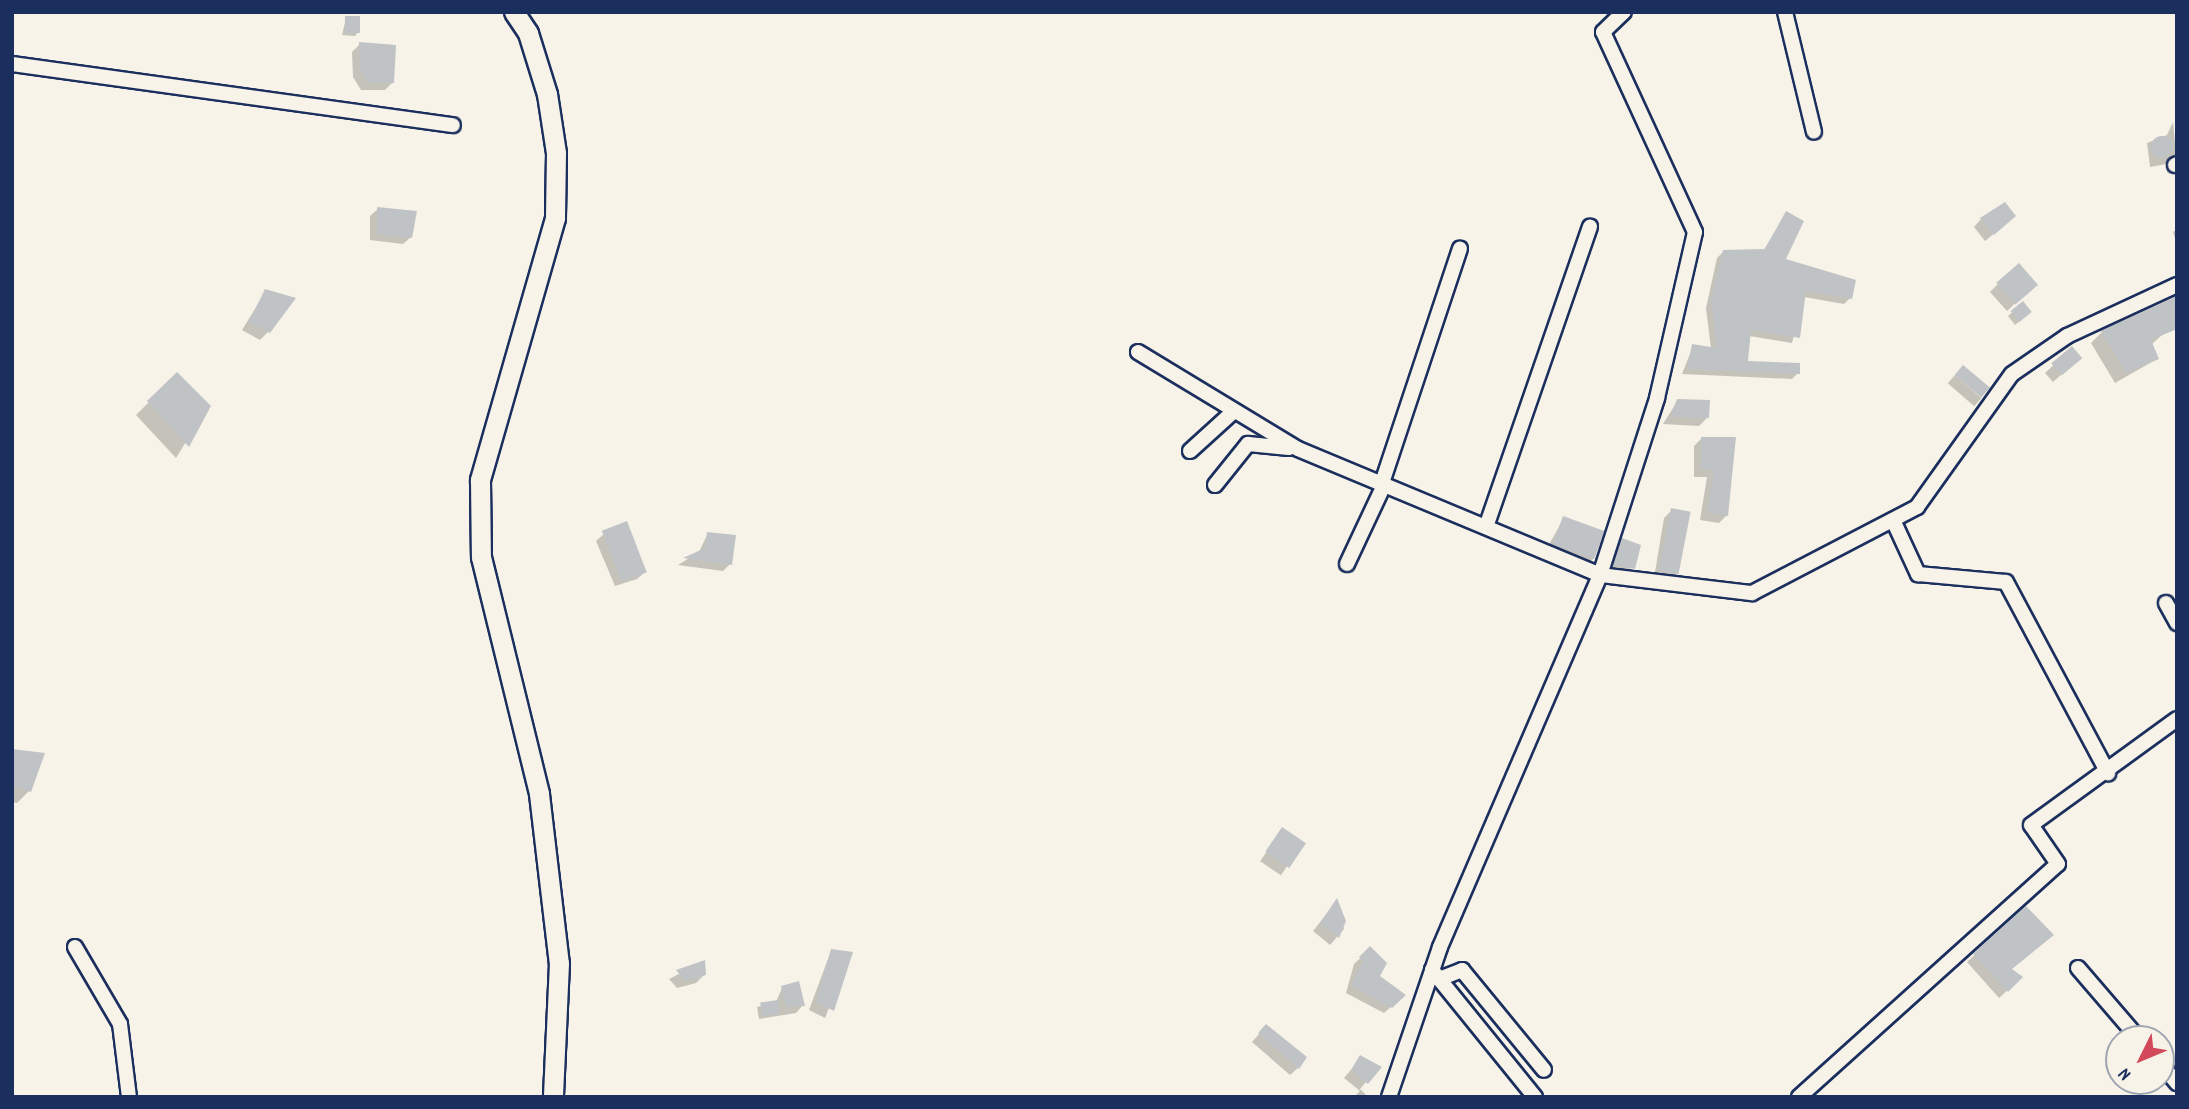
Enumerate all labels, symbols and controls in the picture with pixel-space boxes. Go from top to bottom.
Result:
north arrow [2105,1025,2175,1095]
text: N [2113,1061,2139,1086]

